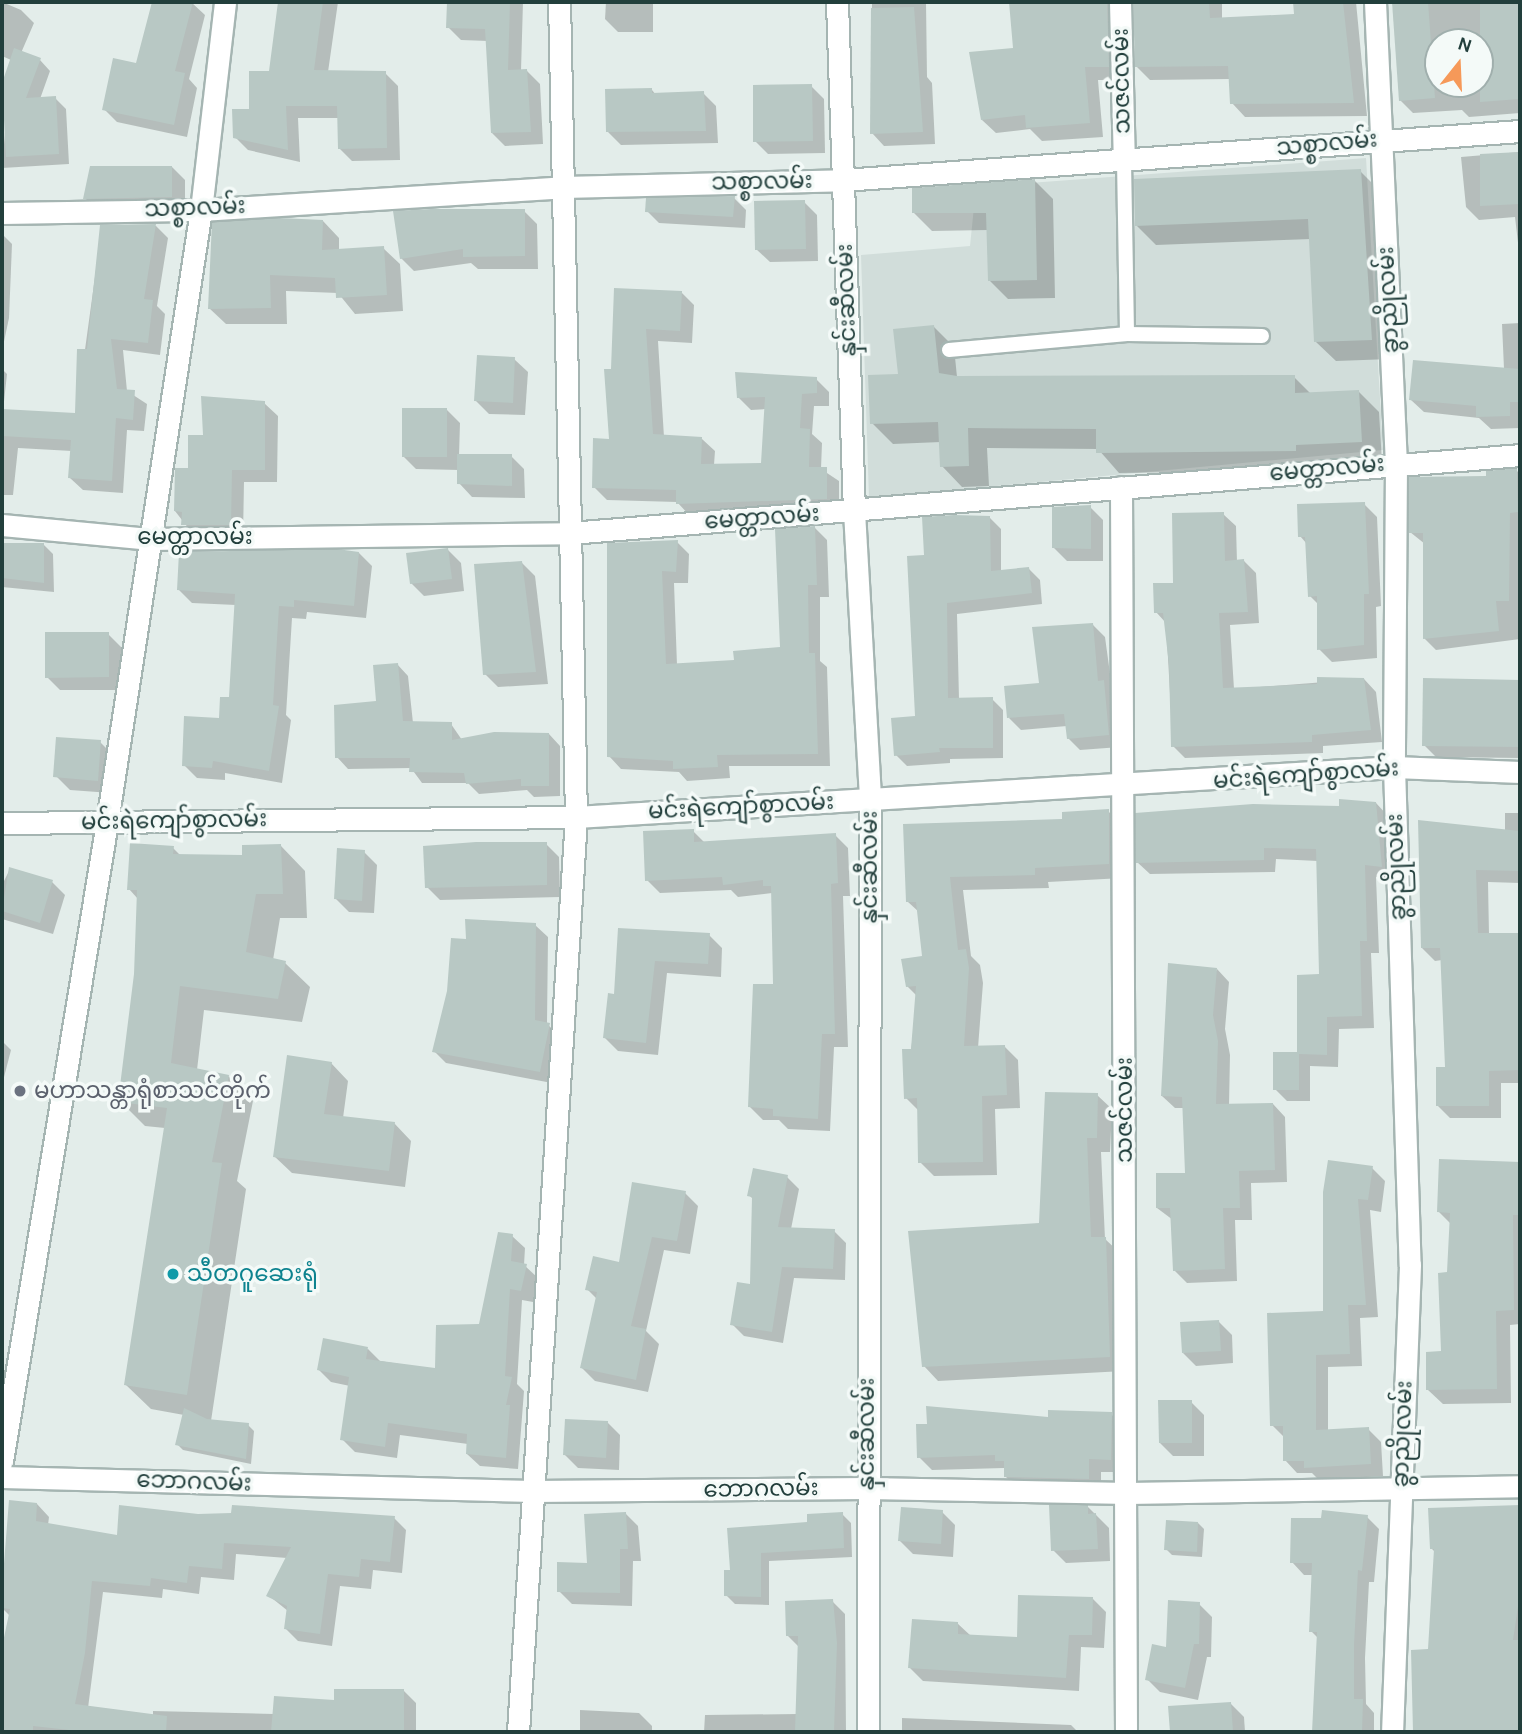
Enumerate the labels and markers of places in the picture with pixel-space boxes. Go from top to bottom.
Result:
place label: မဟာသန္တာရုံစာသင်တိုက် [34,1077,271,1105]
marker: မဟာသန္တာရုံစာသင်တိုက် [12,1083,28,1099]
place label: သီတဂူဆေးရုံ [187,1260,318,1288]
marker: သီတဂူဆေးရုံ [165,1266,181,1282]

